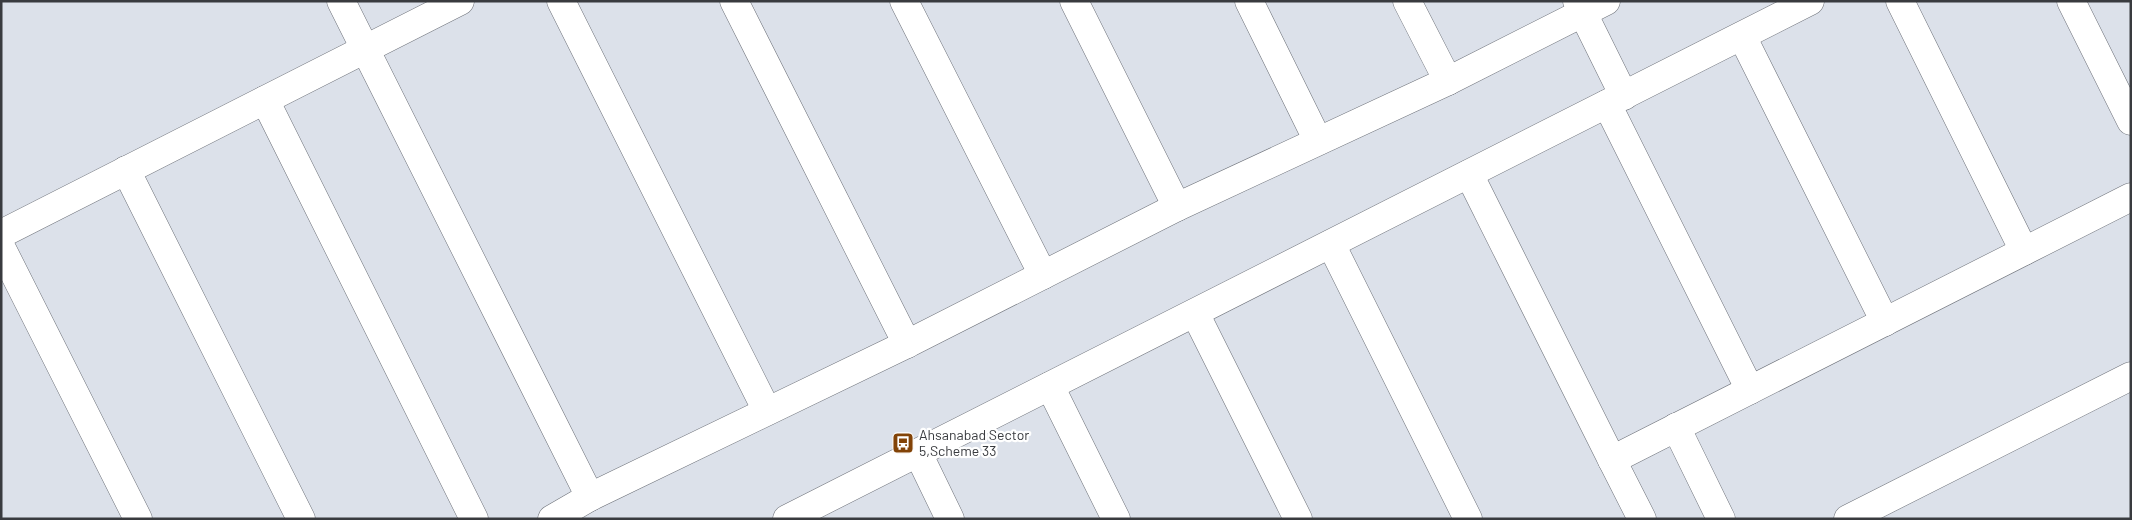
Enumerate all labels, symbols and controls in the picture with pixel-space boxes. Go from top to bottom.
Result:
place label: Ahsanabad Sector 5,Scheme 33 [919,426,1029,459]
bus stop icon: Ahsanabad Sector 5,Scheme 33 [891,431,915,455]

